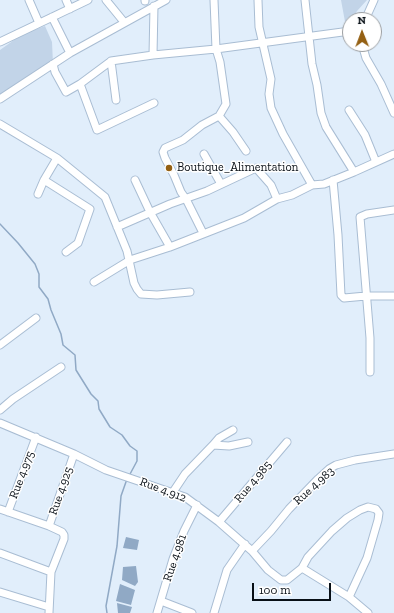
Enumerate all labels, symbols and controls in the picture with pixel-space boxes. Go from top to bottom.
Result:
north arrow [342,12,382,52]
text: N [357,14,366,27]
place label: Boutique_Alimentation [177,161,298,175]
marker: Boutique_Alimentation [164,163,174,173]
street label: Rue 4.975 [6,449,38,501]
street label: Rue 4.985 [231,458,275,506]
street label: Rue 4.983 [291,464,337,508]
street label: Rue 4.925 [46,465,76,517]
street label: Rue 4.912 [138,475,188,505]
street label: Rue 4.981 [160,533,190,583]
scale bar [254,575,333,601]
text: 100 m [259,583,291,597]

